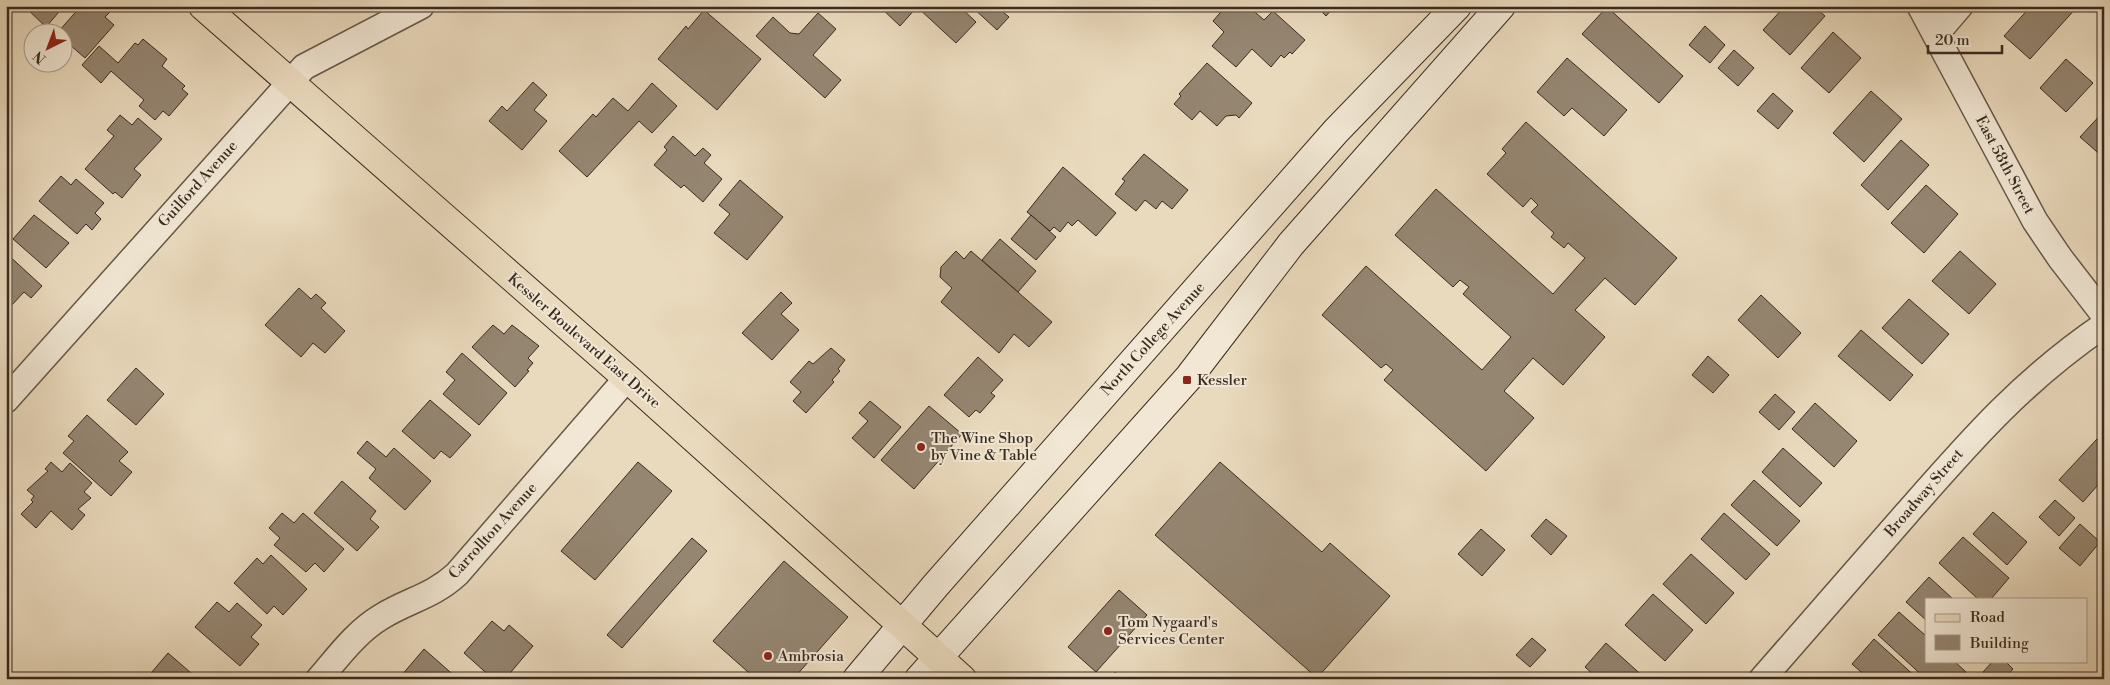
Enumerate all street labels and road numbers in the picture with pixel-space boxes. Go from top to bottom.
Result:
street label: East 58th Street [1971,113,2039,218]
street label: Guilford Avenue [154,137,242,231]
street label: Kessler Boulevard East Drive [503,269,665,413]
street label: North College Avenue [1097,278,1209,400]
street label: Broadway Street [1880,445,1968,542]
street label: Carrollton Avenue [445,479,541,583]

